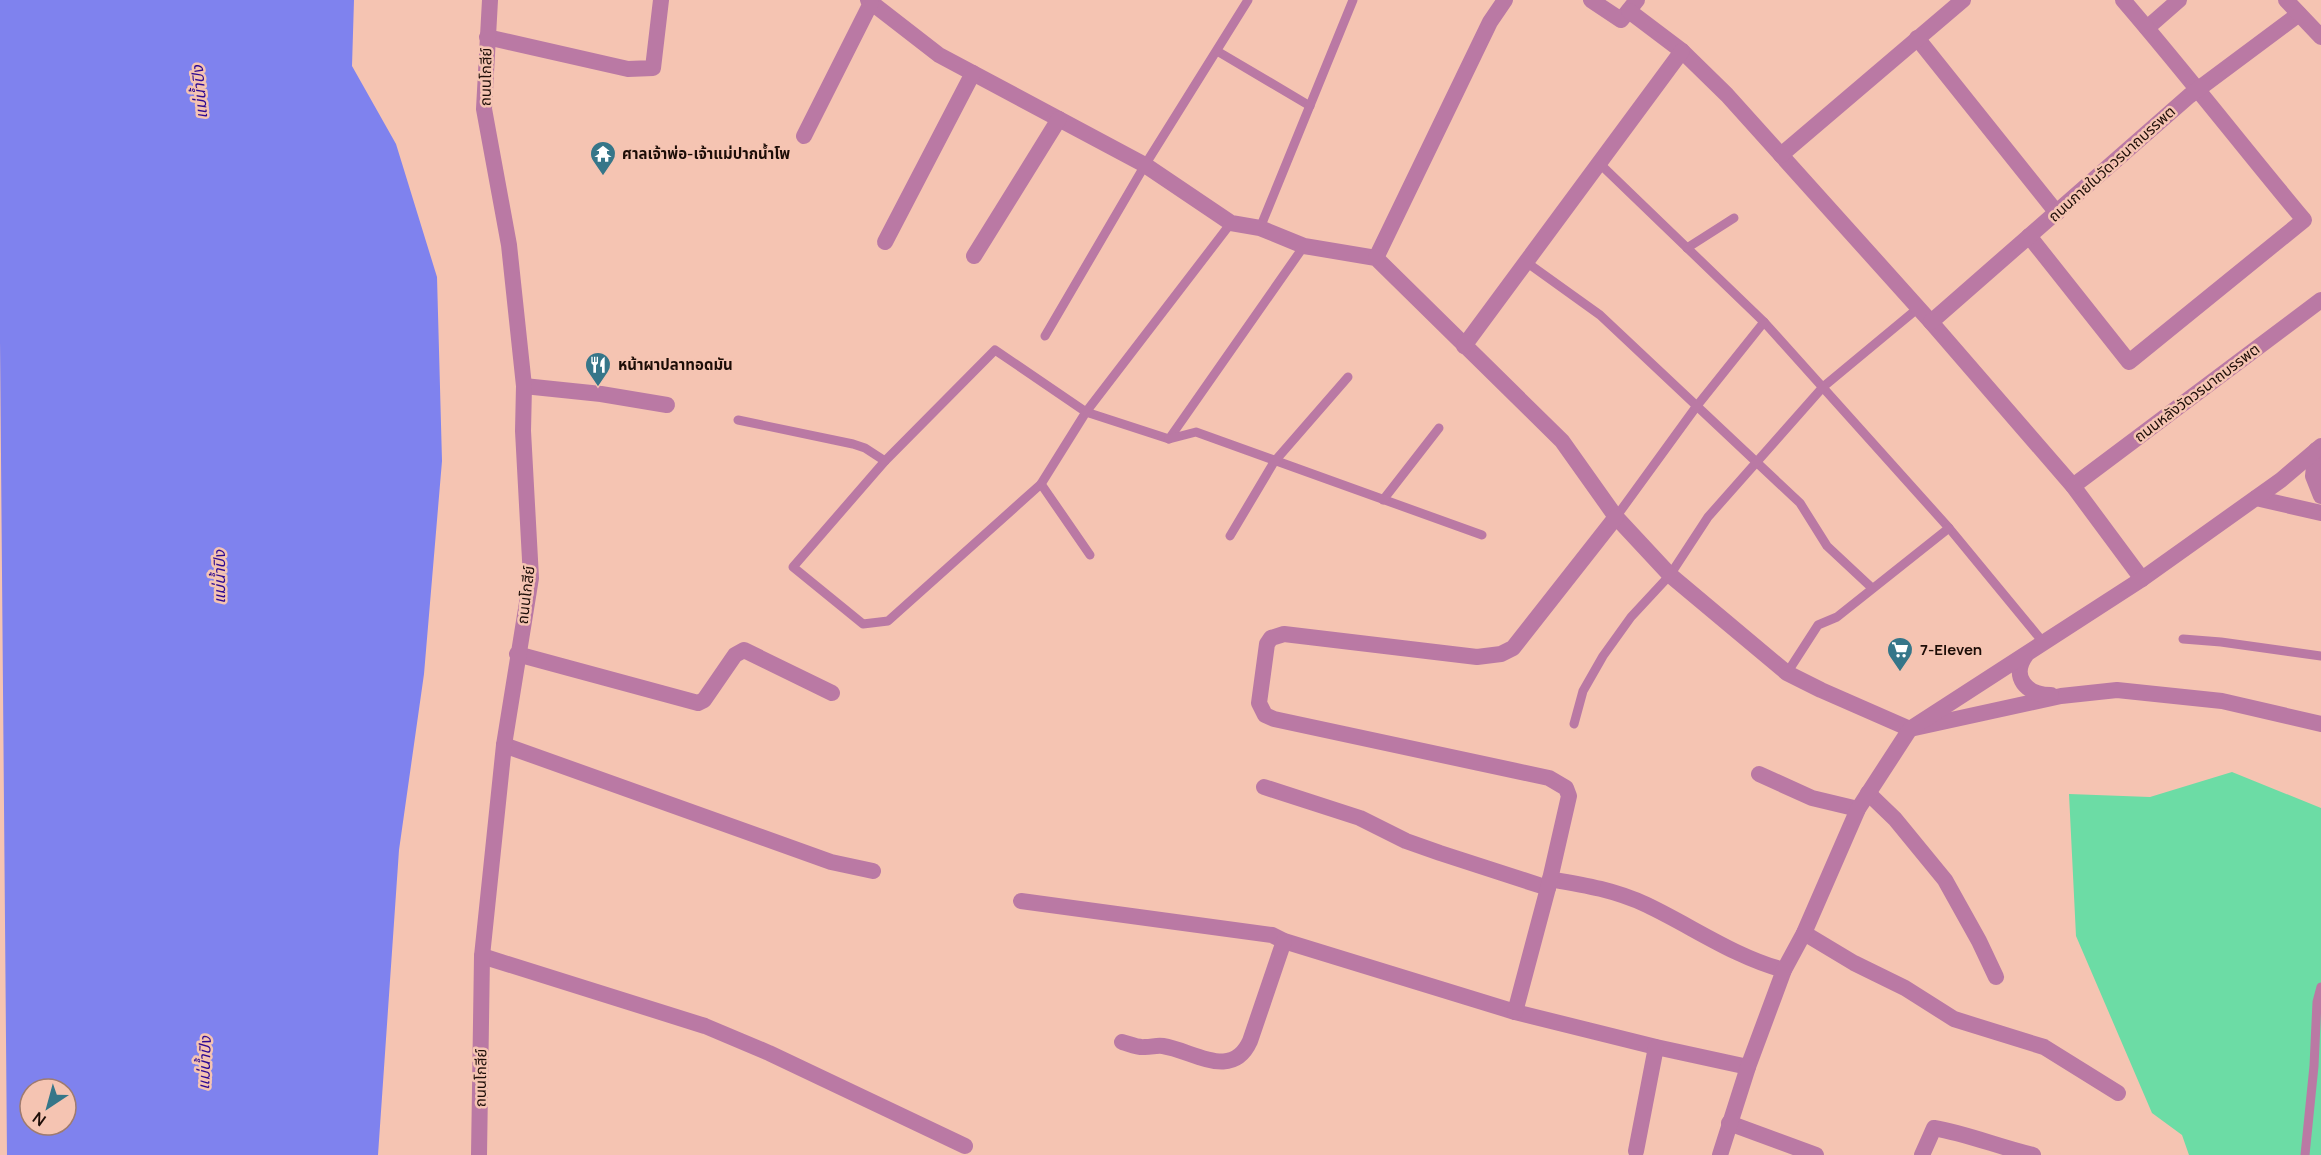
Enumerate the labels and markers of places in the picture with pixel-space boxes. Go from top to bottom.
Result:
temple icon: ศาลเจ้าพ่อ-เจ้าแม่ปากน้ำโพ [588,139,618,177]
place label: ศาลเจ้าพ่อ-เจ้าแม่ปากน้ำโพ [622,143,790,164]
restaurant icon: หน้าผาปลาทอดมัน [583,350,613,388]
place label: หน้าผาปลาทอดมัน [618,354,733,375]
supermarket icon: 7-Eleven [1885,635,1915,673]
place label: 7-Eleven [1920,639,1982,660]

